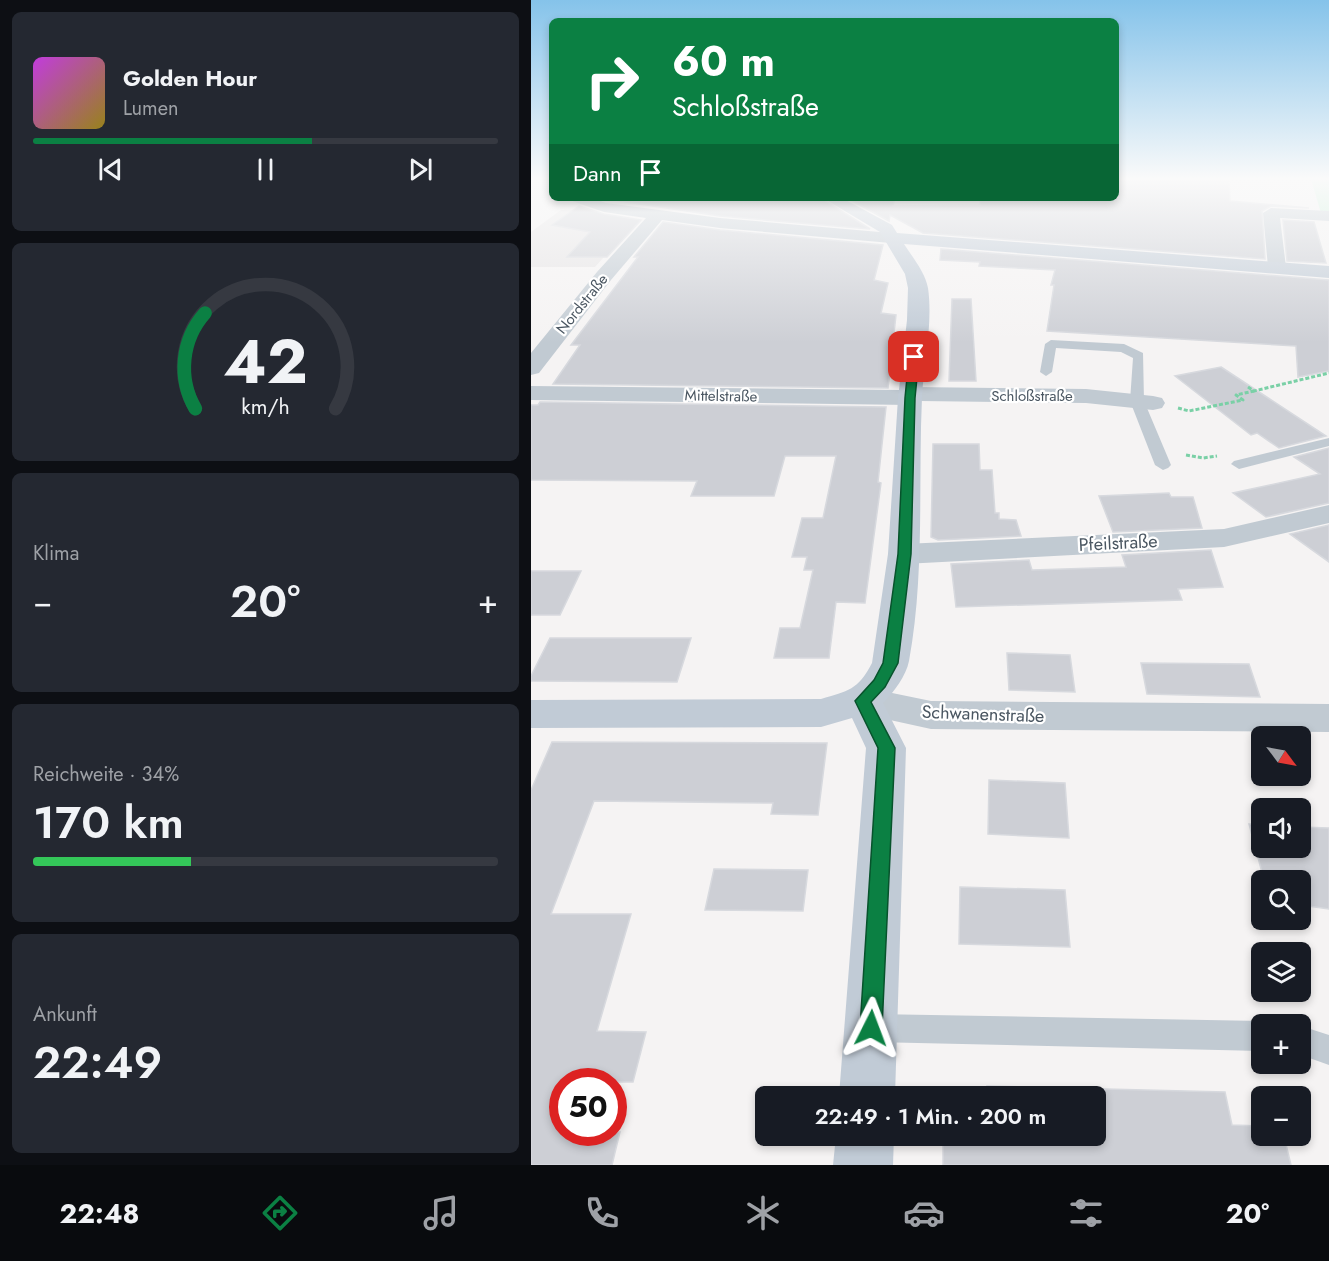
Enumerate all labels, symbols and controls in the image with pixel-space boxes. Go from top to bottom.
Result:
text: 60 m [672,31,775,92]
icon: right [573,42,651,120]
text: Golden Hour [123,62,257,94]
text: Schloßstraße [672,87,819,126]
text: Lumen [123,94,179,123]
icon: previous [94,153,127,186]
icon: pause [249,153,282,186]
icon: next [404,153,437,186]
icon: arrive [634,156,667,189]
text: Dann [573,157,622,189]
street label: Nordstraße [551,269,613,339]
text: 42 [223,316,308,406]
pin [888,331,939,382]
icon: arrive [897,340,930,373]
street label: Mittelstraße [684,384,758,408]
street label: Schloßstraße [991,385,1073,407]
text: km/h [241,391,290,422]
street label: Pfeilstraße [1078,528,1158,558]
text: Klima [33,539,79,568]
text: 20° [230,569,300,634]
text: − [33,578,52,625]
text: + [478,578,498,625]
street label: Schwanenstraße [921,699,1045,729]
north arrow [1251,726,1311,786]
map controls [1251,726,1311,1146]
text: Reichweite · 34% [33,760,179,789]
text: 170 km [33,790,184,855]
button: sound [1251,798,1311,858]
button: search [1251,870,1311,930]
button: layers [1251,942,1311,1002]
position arrow [839,996,903,1060]
text: Ankunft [33,1000,97,1029]
button: + [1251,1014,1311,1074]
text: 22:49 [33,1030,162,1095]
speed limit sign: 50 [549,1068,627,1146]
button: − [1251,1086,1311,1146]
text: 22:49 · 1 Min. · 200 m [815,1100,1046,1132]
icon: directions [259,1192,301,1234]
icon: music [420,1192,462,1234]
icon: phone [581,1192,623,1234]
icon: climate [742,1192,784,1234]
icon: car [903,1192,945,1234]
icon: filters [1065,1192,1107,1234]
text: 22:48 [60,1194,139,1233]
text: 20° [1226,1194,1269,1233]

